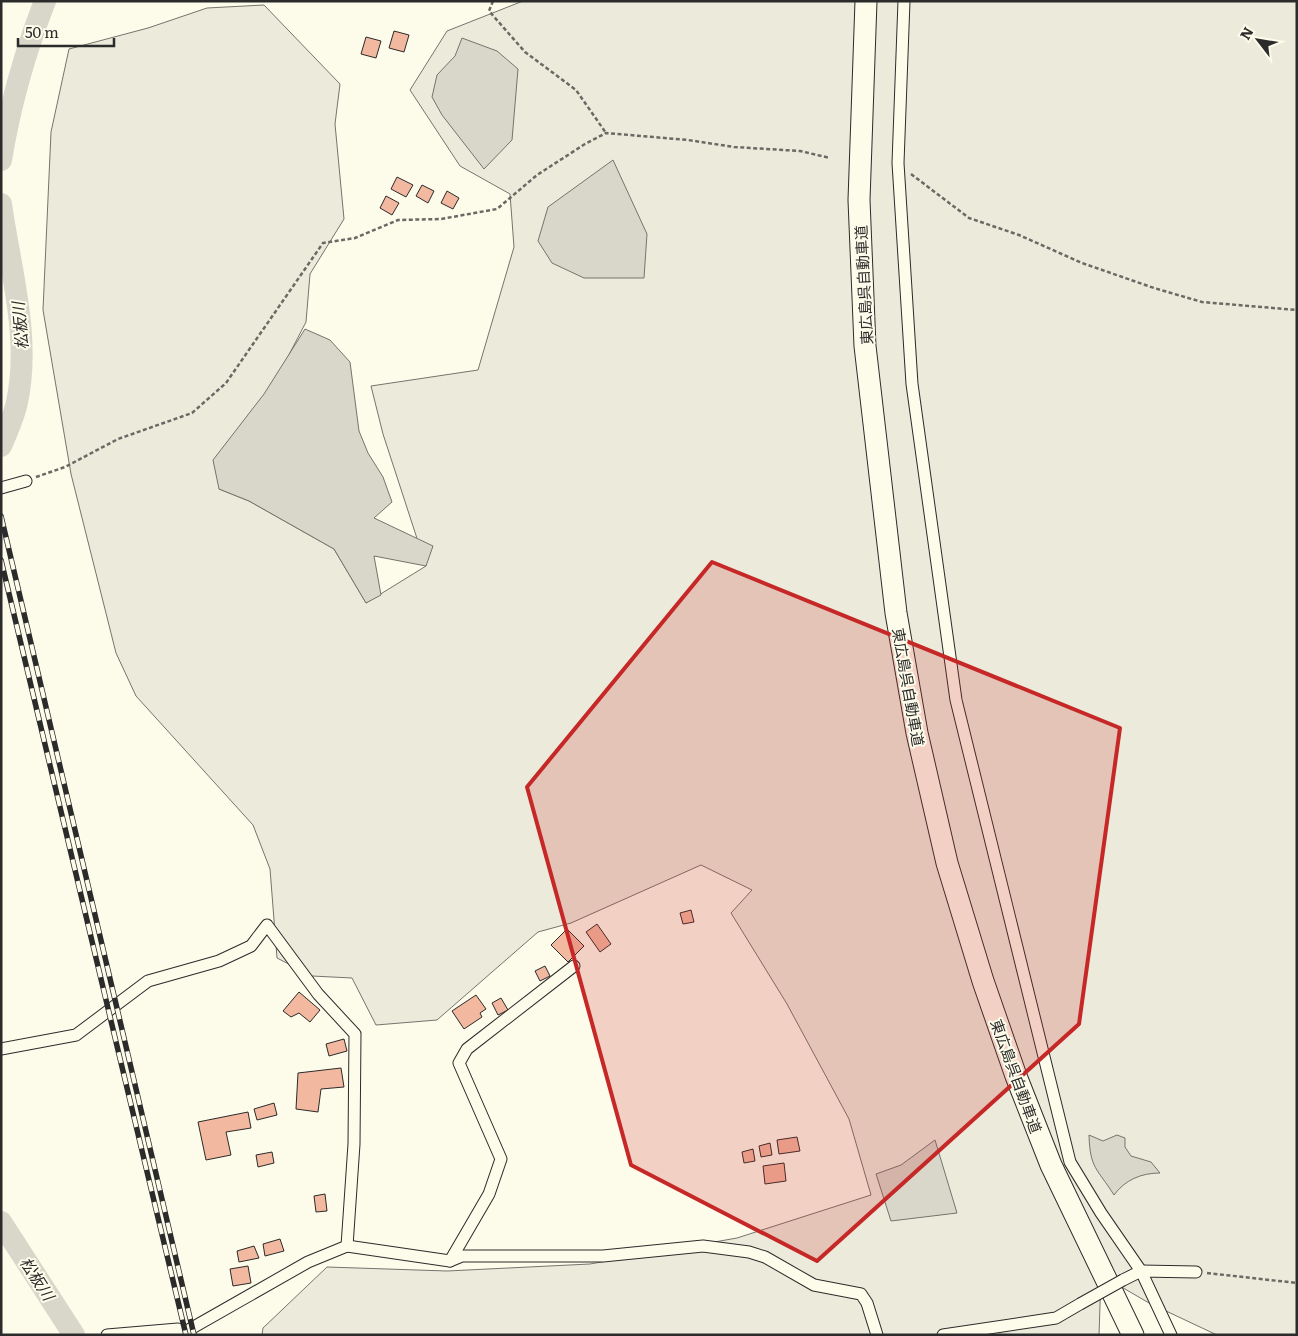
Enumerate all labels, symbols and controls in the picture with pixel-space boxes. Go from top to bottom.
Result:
scale bar [18,15,114,47]
north arrow [1233,15,1283,65]
text: 50 m [25,20,59,43]
text: N [1234,22,1258,43]
street label: 東広島呉自動車道 [848,224,878,346]
water label: 松板川 [5,299,33,351]
street label: 東広島呉自動車道 [887,626,931,748]
street label: 東広島呉自動車道 [986,1016,1048,1136]
water label: 松板川 [15,1251,62,1306]

